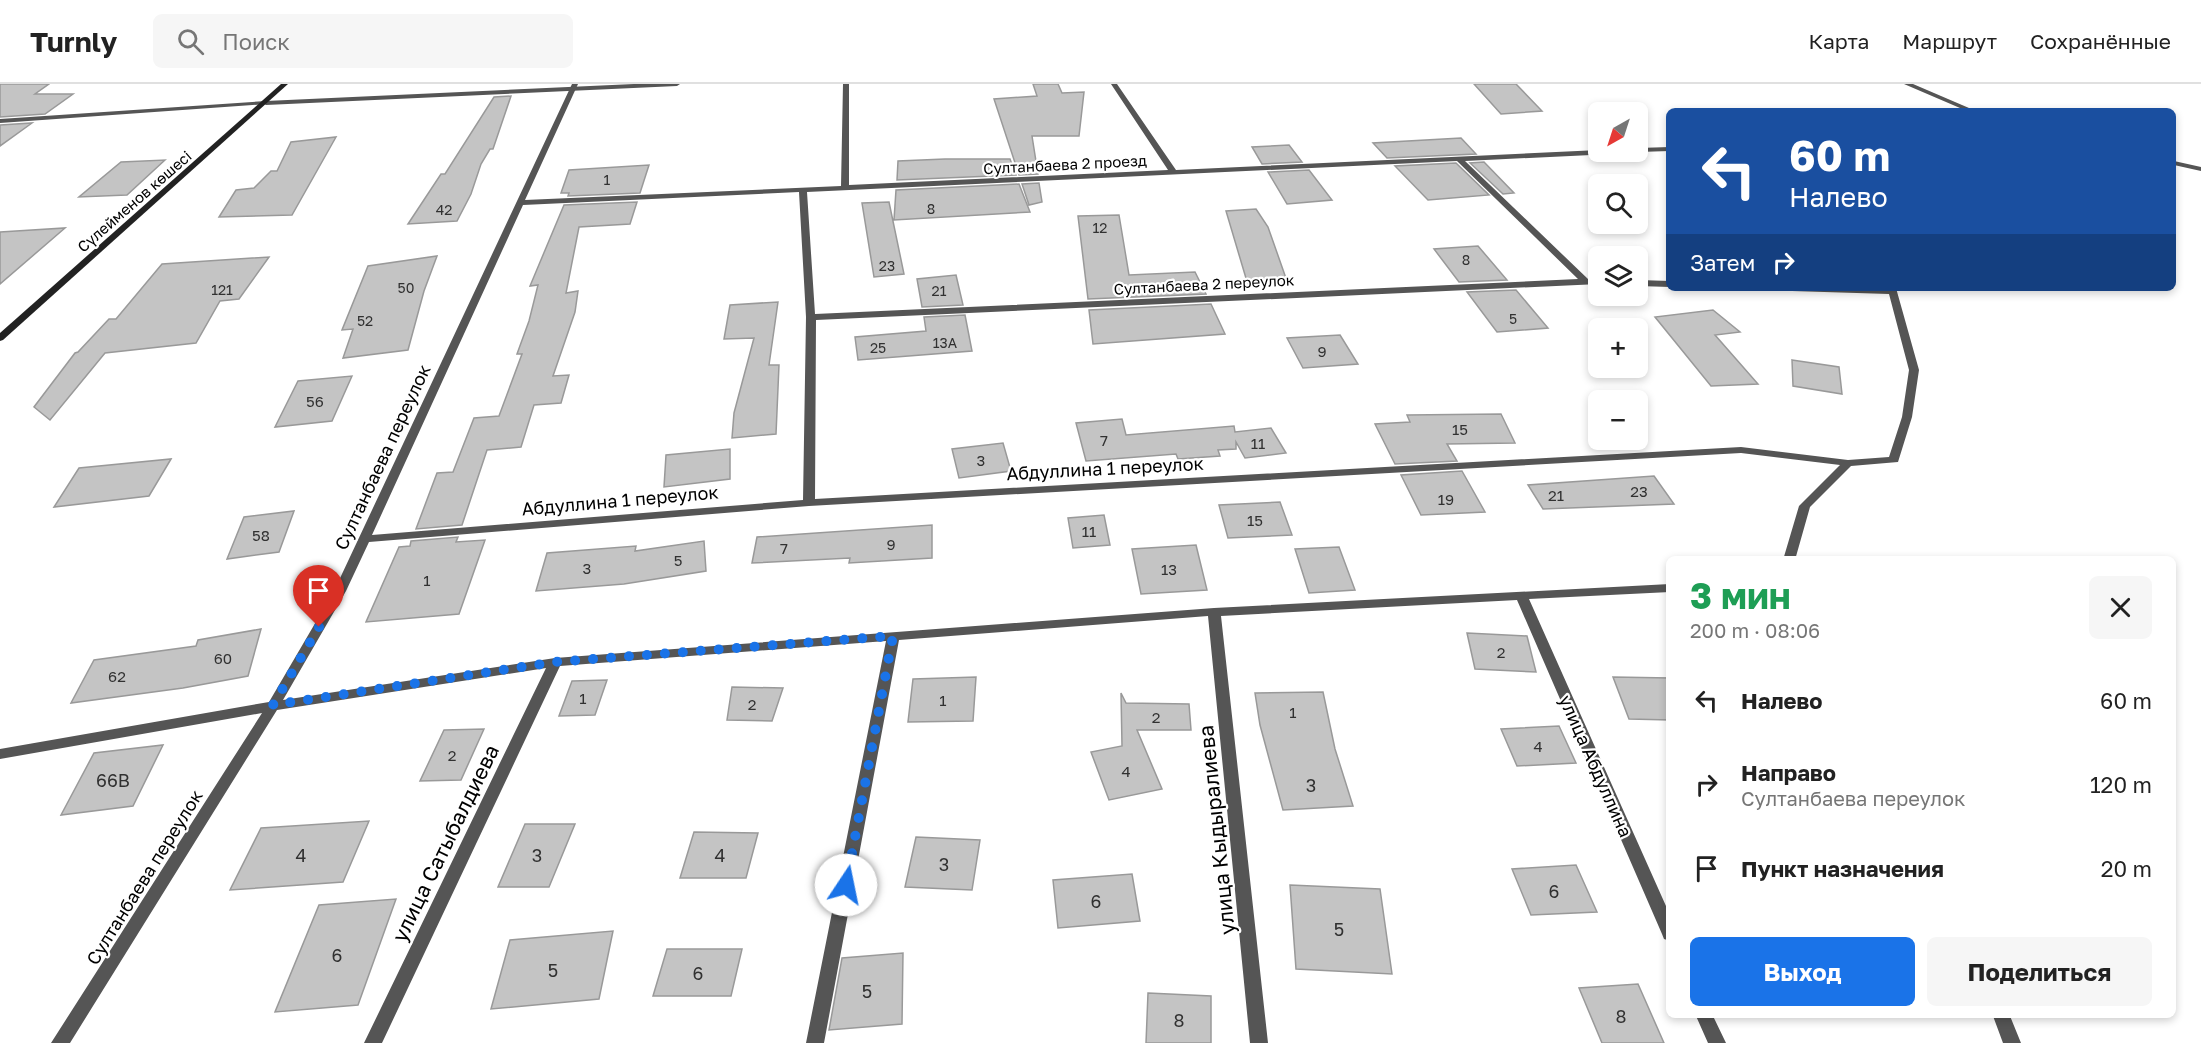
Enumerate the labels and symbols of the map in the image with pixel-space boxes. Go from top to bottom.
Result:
north arrow [1588,102,1648,162]
street label: Сүлейменов көшесі [73,147,195,256]
street label: Султанбаева 2 проезд [983,151,1147,177]
house number: 1 [604,171,611,188]
house number: 8 [927,200,935,217]
house number: 42 [436,201,452,218]
house number: 12 [1093,219,1107,236]
house number: 8 [1462,251,1470,268]
house number: 23 [879,257,895,274]
street label: Султанбаева 2 переулок [1113,270,1295,298]
house number: 50 [398,279,414,296]
house number: 121 [211,281,233,298]
house number: 21 [932,282,947,299]
house number: 5 [1509,310,1517,327]
house number: 52 [357,312,373,329]
house number: 13А [933,334,958,351]
house number: 25 [870,339,886,356]
house number: 9 [1317,342,1327,360]
street label: Султанбаева переулок [329,361,435,553]
house number: 56 [306,392,324,410]
house number: 15 [1452,420,1468,438]
house number: 7 [1100,431,1108,449]
house number: 11 [1251,434,1265,452]
house number: 3 [977,451,985,469]
street label: Абдуллина 1 переулок [1006,452,1204,484]
street label: Абдуллина 1 переулок [521,480,719,520]
house number: 23 [1630,482,1648,500]
house number: 21 [1548,486,1564,504]
house number: 19 [1438,490,1454,508]
house number: 15 [1247,511,1263,529]
house number: 11 [1082,522,1096,540]
house number: 58 [252,526,270,544]
house number: 9 [886,535,896,553]
house number: 7 [780,539,788,557]
house number: 5 [674,551,682,569]
house number: 3 [583,559,591,577]
house number: 13 [1161,560,1177,578]
pin [293,565,344,627]
house number: 1 [423,571,431,589]
house number: 2 [1497,643,1505,661]
house number: 60 [214,649,232,667]
house number: 62 [108,667,126,685]
house number: 1 [579,689,587,707]
house number: 1 [939,691,947,709]
street label: улица Абдуллина [1555,692,1637,840]
house number: 2 [748,695,756,713]
house number: 1 [1289,703,1297,721]
house number: 2 [1152,708,1160,726]
street label: улица Кыдыралиева [1192,724,1240,936]
house number: 4 [1533,737,1543,755]
street label: улица Сатыбалдиева [386,740,504,946]
house number: 2 [448,746,456,764]
house number: 4 [1121,762,1131,780]
house number: 66В [96,769,130,791]
house number: 3 [1306,774,1316,796]
street label: Султанбаева переулок [81,785,207,969]
house number: 4 [296,844,307,866]
house number: 3 [532,844,542,866]
house number: 4 [715,844,726,866]
position arrow [814,853,878,917]
house number: 3 [939,853,949,875]
house number: 6 [1549,880,1559,902]
house number: 6 [1091,890,1101,912]
house number: 5 [1334,918,1344,940]
house number: 6 [332,944,342,966]
house number: 5 [548,959,558,981]
house number: 6 [693,962,703,984]
house number: 5 [862,980,872,1002]
house number: 8 [1616,1005,1626,1027]
house number: 8 [1174,1009,1184,1031]

